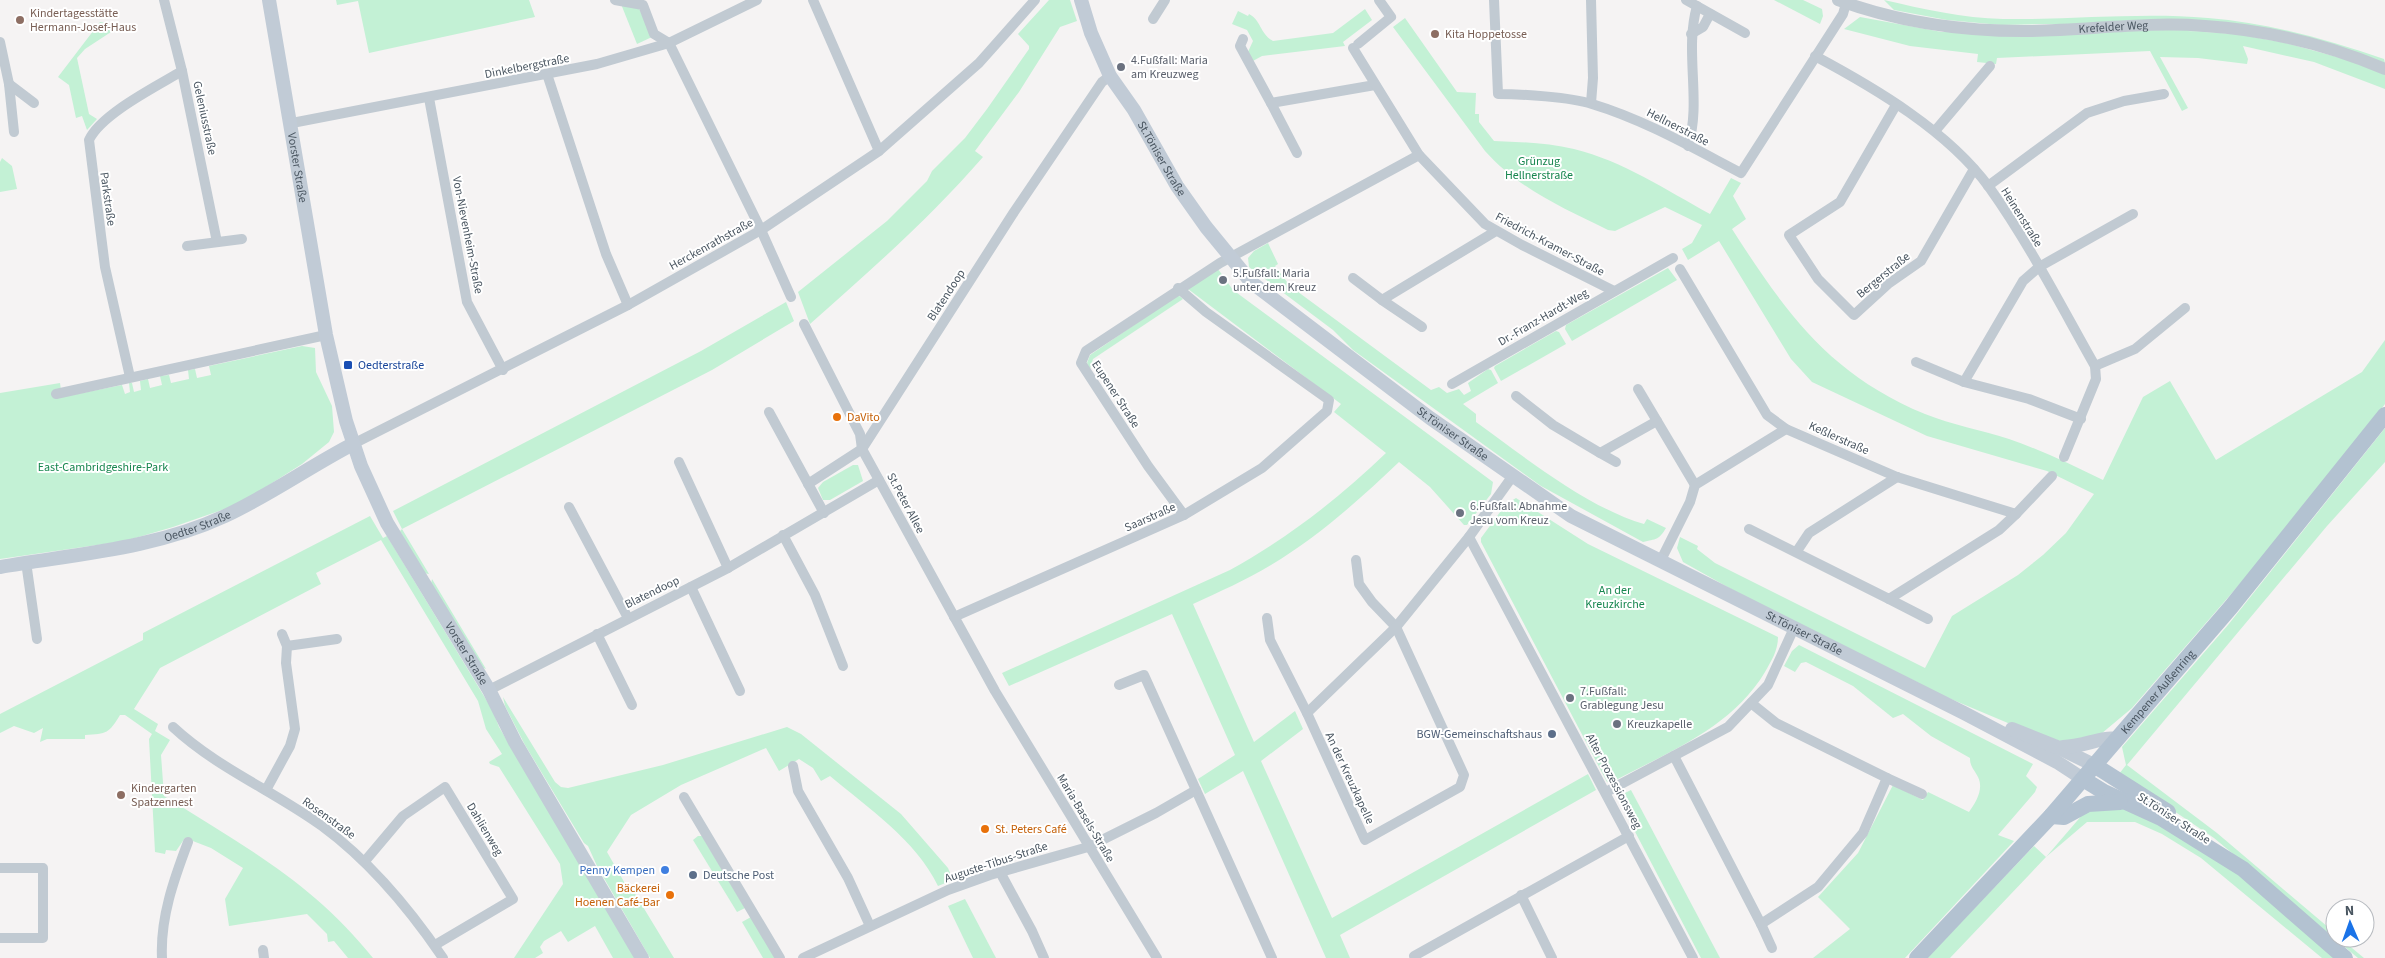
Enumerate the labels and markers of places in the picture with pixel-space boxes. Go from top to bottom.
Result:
place label: Kindertagesstätte Hermann-Josef-Haus [30,5,136,36]
marker: Kindertagesstätte Hermann-Josef-Haus [14,14,26,26]
place label: Kita Hoppetosse [1445,26,1527,43]
marker: Kita Hoppetosse [1429,28,1441,40]
place label: 4.Fußfall: Maria am Kreuzweg [1131,52,1208,83]
marker: 4.Fußfall: Maria am Kreuzweg [1115,61,1127,73]
place label: 5.Fußfall: Maria unter dem Kreuz [1233,265,1316,296]
marker: 5.Fußfall: Maria unter dem Kreuz [1217,274,1229,286]
place label: Oedterstraße [358,357,424,374]
marker: Oedterstraße [342,359,354,371]
place label: DaVito [847,409,880,426]
marker: DaVito [831,411,843,423]
place label: 6.Fußfall: Abnahme Jesu vom Kreuz [1470,498,1567,529]
marker: 6.Fußfall: Abnahme Jesu vom Kreuz [1454,507,1466,519]
place label: 7.Fußfall: Grablegung Jesu [1580,683,1664,714]
marker: 7.Fußfall: Grablegung Jesu [1564,692,1576,704]
place label: Kreuzkapelle [1627,716,1692,733]
marker: Kreuzkapelle [1611,718,1623,730]
place label: BGW-Gemeinschaftshaus [1417,726,1542,743]
marker: BGW-Gemeinschaftshaus [1546,728,1558,740]
place label: Kindergarten Spatzennest [131,780,197,811]
marker: Kindergarten Spatzennest [115,789,127,801]
place label: St. Peters Café [995,821,1067,838]
marker: St. Peters Café [979,823,991,835]
place label: Penny Kempen [579,862,655,879]
marker: Penny Kempen [659,864,671,876]
place label: Deutsche Post [703,867,774,884]
marker: Deutsche Post [687,869,699,881]
place label: Bäckerei Hoenen Café-Bar [575,880,661,911]
marker: Bäckerei Hoenen Café-Bar [664,889,676,901]

